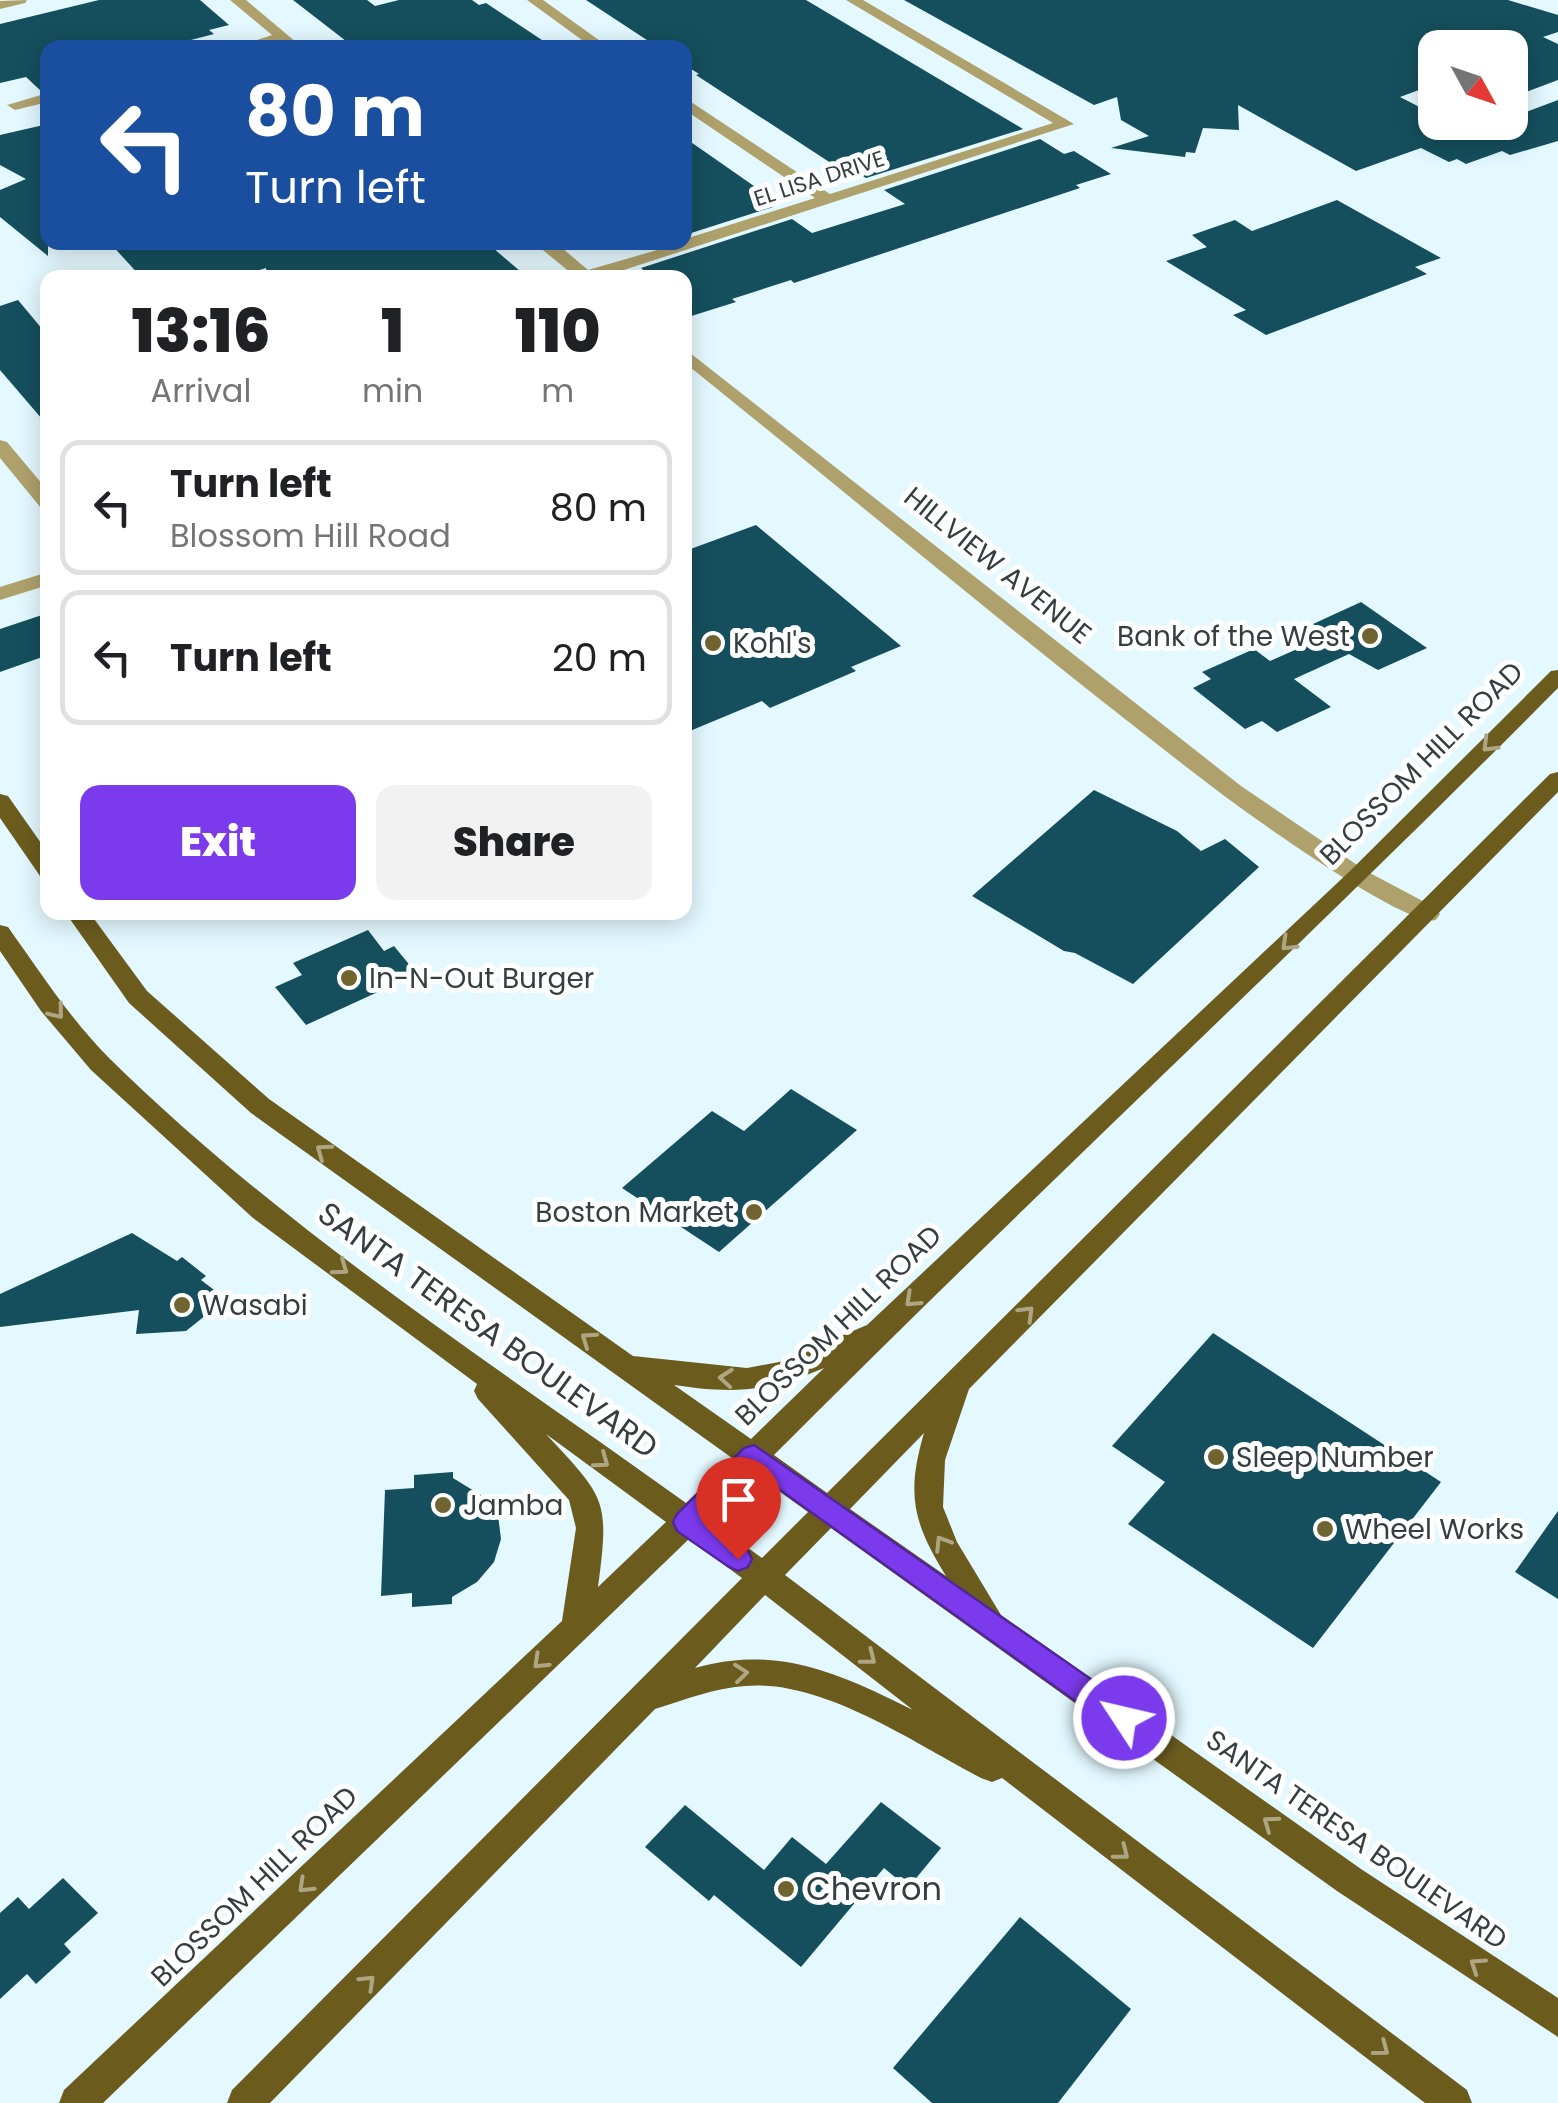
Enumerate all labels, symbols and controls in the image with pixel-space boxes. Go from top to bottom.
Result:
north arrow [1418,30,1528,140]
map controls [1418,30,1528,140]
text: 80 m [245,62,425,161]
icon: left [80,80,210,210]
street label: EL LISA DRIVE [750,143,888,214]
text: Turn left [245,156,426,219]
text: 13:16 [131,289,271,373]
text: 1 [381,289,404,373]
text: 110 [515,289,601,373]
text: Arrival [151,368,251,413]
text: min [362,368,423,413]
text: m [541,368,574,413]
text: Turn left [170,457,332,510]
street label: HILLVIEW AVENUE [896,478,1100,653]
icon: left [85,480,140,535]
text: 80 m [550,481,647,534]
text: Blossom Hill Road [170,513,451,558]
place label: Bank of the West [1117,617,1350,656]
place label: Kohl's [733,624,812,663]
marker: Bank of the West [1359,625,1381,647]
icon: left [85,630,140,685]
text: Turn left [170,631,332,684]
text: 20 m [552,631,647,684]
marker: Kohl's [702,632,724,654]
street label: BLOSSOM HILL ROAD [1311,653,1532,874]
one-way arrow [1483,734,1501,752]
button: Exit [80,785,356,900]
button: Share [376,785,652,900]
one-way arrow [1281,932,1299,950]
place label: In-N-Out Burger [369,959,594,998]
marker: In-N-Out Burger [338,967,360,989]
one-way arrow [45,1001,63,1019]
one-way arrow [316,1145,334,1162]
street label: SANTA TERESA BOULEVARD [309,1191,668,1468]
place label: Boston Market [535,1193,734,1232]
marker: Boston Market [743,1201,765,1223]
street label: BLOSSOM HILL ROAD [726,1216,950,1434]
one-way arrow [330,1256,348,1274]
place label: Wasabi [202,1286,308,1325]
one-way arrow [905,1288,924,1306]
marker: Wasabi [171,1294,193,1316]
one-way arrow [1015,1306,1033,1324]
one-way arrow [581,1333,600,1351]
one-way arrow [718,1368,734,1390]
place label: Sleep Number [1236,1438,1434,1477]
marker: Sleep Number [1205,1446,1227,1468]
one-way arrow [591,1448,610,1467]
pin [696,1457,781,1560]
icon: arrive [711,1472,766,1527]
place label: Jamba [463,1486,563,1525]
marker: Jamba [432,1494,454,1516]
place label: Wheel Works [1345,1510,1524,1549]
marker: Wheel Works [1314,1518,1336,1540]
one-way arrow [935,1536,954,1554]
one-way arrow [858,1647,876,1664]
one-way arrow [533,1650,552,1668]
one-way arrow [733,1663,749,1684]
position arrow [1072,1666,1176,1770]
street label: SANTA TERESA BOULEVARD [1198,1720,1515,1958]
street label: BLOSSOM HILL ROAD [142,1777,366,1995]
one-way arrow [1263,1818,1281,1835]
one-way arrow [1111,1841,1129,1859]
place label: Chevron [806,1866,942,1911]
one-way arrow [298,1874,316,1892]
marker: Chevron [775,1878,797,1900]
one-way arrow [1469,1959,1488,1977]
one-way arrow [357,1976,375,1994]
one-way arrow [1371,2037,1389,2054]

